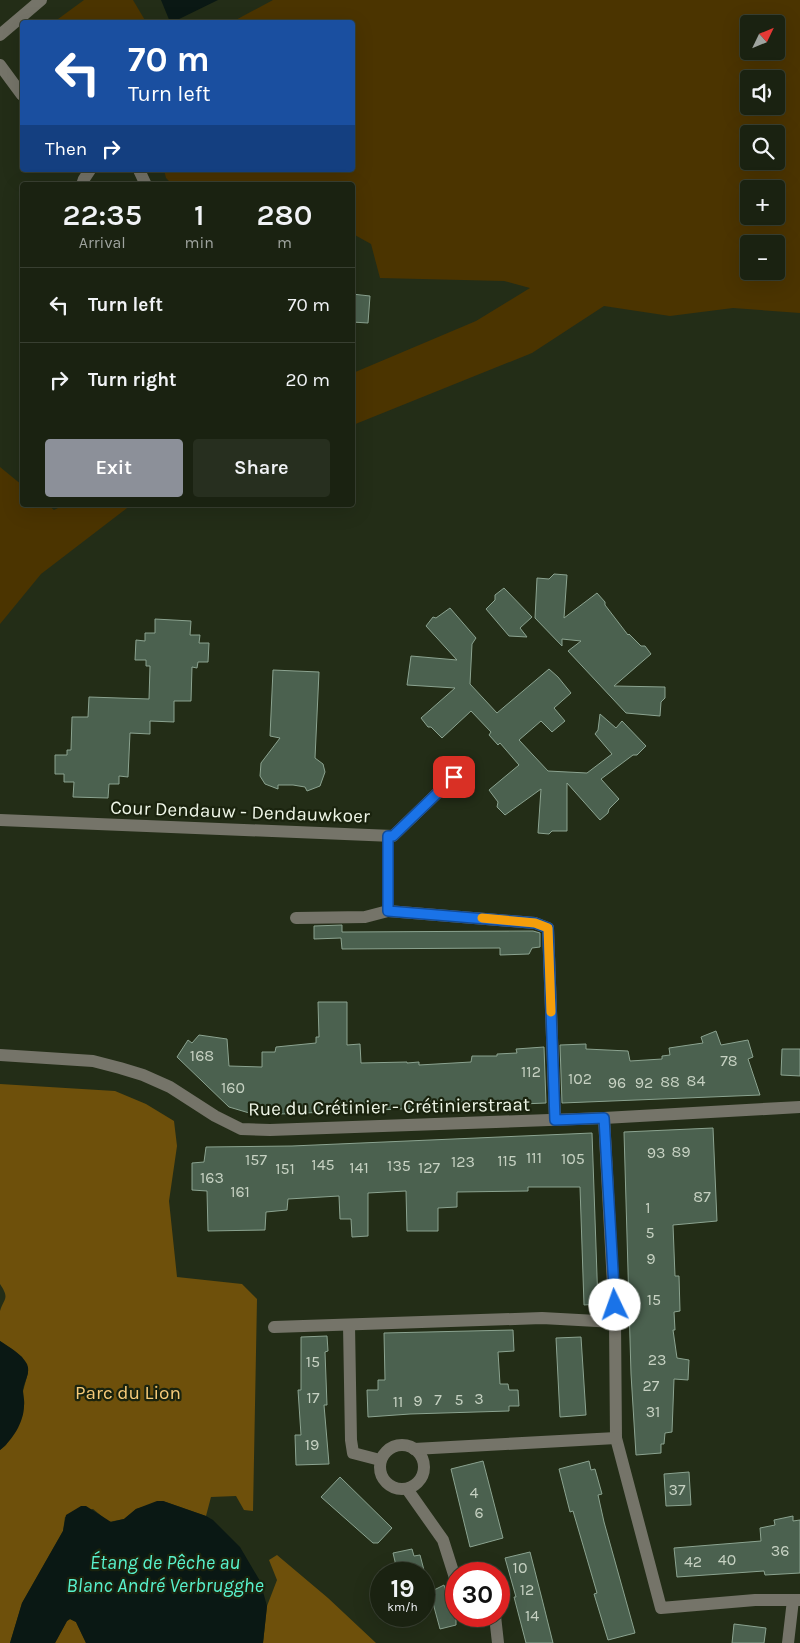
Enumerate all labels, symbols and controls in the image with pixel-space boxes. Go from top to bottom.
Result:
north arrow [740,15,785,60]
map controls [740,15,785,280]
text: 70 m [128,39,210,80]
icon: left [45,40,110,105]
button: sound [740,70,785,115]
text: Turn left [128,81,211,107]
button: search [740,125,785,170]
icon: right [97,135,125,163]
text: Then [45,138,87,160]
button: + [740,180,785,225]
text: 22:35 [63,197,142,233]
text: 1 [194,197,205,233]
text: 280 [257,197,312,233]
text: Arrival [79,233,126,252]
text: min [185,233,214,252]
text: m [277,233,292,252]
button: − [740,235,785,280]
icon: left [45,291,73,319]
text: Turn left [88,294,163,316]
text: 70 m [288,294,330,316]
icon: right [45,366,73,394]
text: Turn right [88,369,177,391]
text: 20 m [285,369,330,391]
button: Exit [45,439,183,497]
button: Share [193,439,330,497]
pin [433,756,475,798]
icon: arrive [440,763,468,791]
street label: Cour Dendauw - Dendauwkoer [110,796,370,828]
house number: 168 [190,1046,214,1065]
house number: 78 [720,1051,738,1070]
house number: 112 [521,1062,541,1081]
house number: 102 [568,1069,592,1088]
house number: 84 [687,1071,705,1090]
house number: 88 [660,1072,680,1091]
house number: 96 [608,1073,626,1092]
house number: 92 [635,1073,653,1092]
house number: 160 [221,1078,245,1097]
street label: Rue du Crétinier - Crétinierstraat [248,1094,530,1120]
house number: 89 [671,1142,691,1161]
house number: 93 [647,1143,665,1162]
house number: 111 [526,1148,542,1167]
house number: 105 [561,1149,585,1168]
house number: 157 [245,1150,267,1169]
house number: 115 [497,1151,517,1170]
house number: 123 [451,1152,475,1171]
house number: 145 [311,1155,335,1174]
house number: 135 [387,1156,411,1175]
house number: 141 [349,1158,369,1177]
house number: 127 [418,1158,441,1177]
house number: 151 [275,1159,295,1178]
house number: 163 [200,1168,224,1187]
house number: 161 [230,1182,250,1201]
house number: 87 [693,1187,711,1206]
house number: 1 [645,1198,651,1217]
house number: 5 [645,1223,655,1242]
house number: 9 [646,1249,656,1268]
position arrow [588,1278,640,1330]
house number: 15 [647,1290,661,1309]
house number: 23 [648,1350,666,1369]
house number: 15 [306,1352,320,1371]
house number: 27 [643,1376,660,1395]
park label: Parc du Lion [75,1382,181,1404]
house number: 17 [307,1388,320,1407]
house number: 3 [474,1389,484,1408]
house number: 7 [434,1390,442,1409]
house number: 5 [454,1390,464,1409]
house number: 9 [413,1391,423,1410]
house number: 11 [393,1392,403,1411]
house number: 31 [646,1402,660,1421]
house number: 19 [305,1435,319,1454]
house number: 37 [669,1480,686,1499]
house number: 4 [470,1483,479,1502]
house number: 6 [474,1503,484,1522]
house number: 36 [771,1541,789,1560]
water label: Étang de Pêche au Blanc André Verbrugghe [66,1550,264,1597]
house number: 40 [718,1550,736,1569]
house number: 42 [684,1552,702,1571]
house number: 10 [513,1558,527,1577]
speed limit sign: 30 [445,1562,510,1627]
text: 19 [390,1574,415,1603]
house number: 12 [520,1580,534,1599]
text: km/h [387,1600,418,1614]
house number: 14 [525,1606,539,1625]

